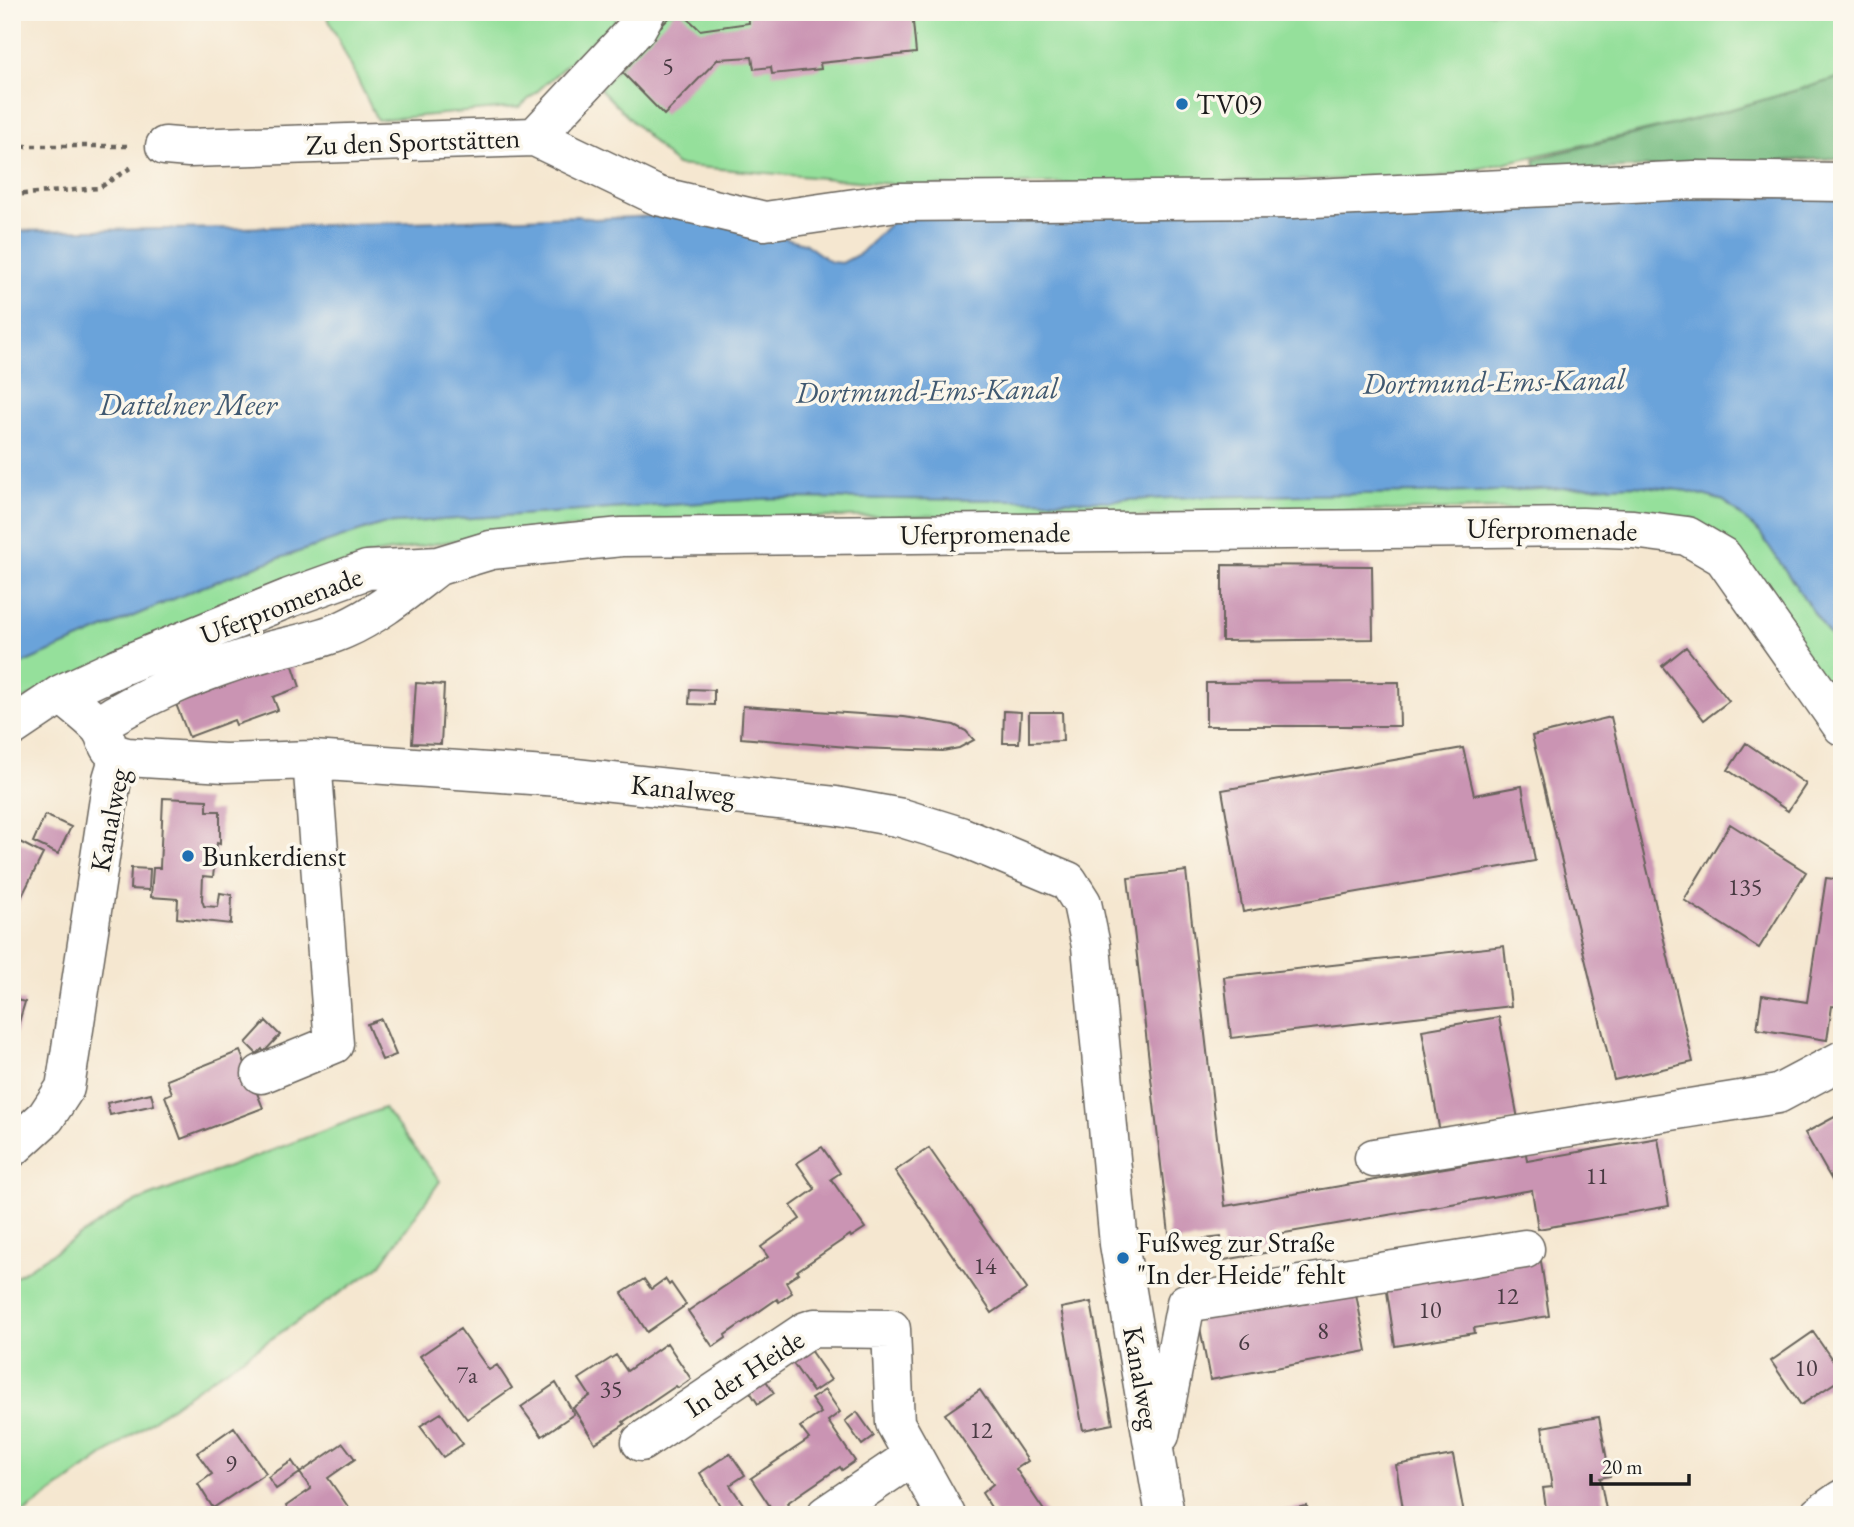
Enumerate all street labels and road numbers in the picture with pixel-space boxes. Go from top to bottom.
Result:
street label: Zu den Sportstätten [305,119,521,163]
street label: Uferpromenade [1466,510,1638,548]
street label: Uferpromenade [899,514,1071,552]
street label: Uferpromenade [195,558,367,652]
street label: Kanalweg [81,764,137,875]
street label: Kanalweg [629,766,738,812]
street label: In der Heide [677,1321,811,1425]
street label: Kanalweg [1115,1323,1169,1433]

